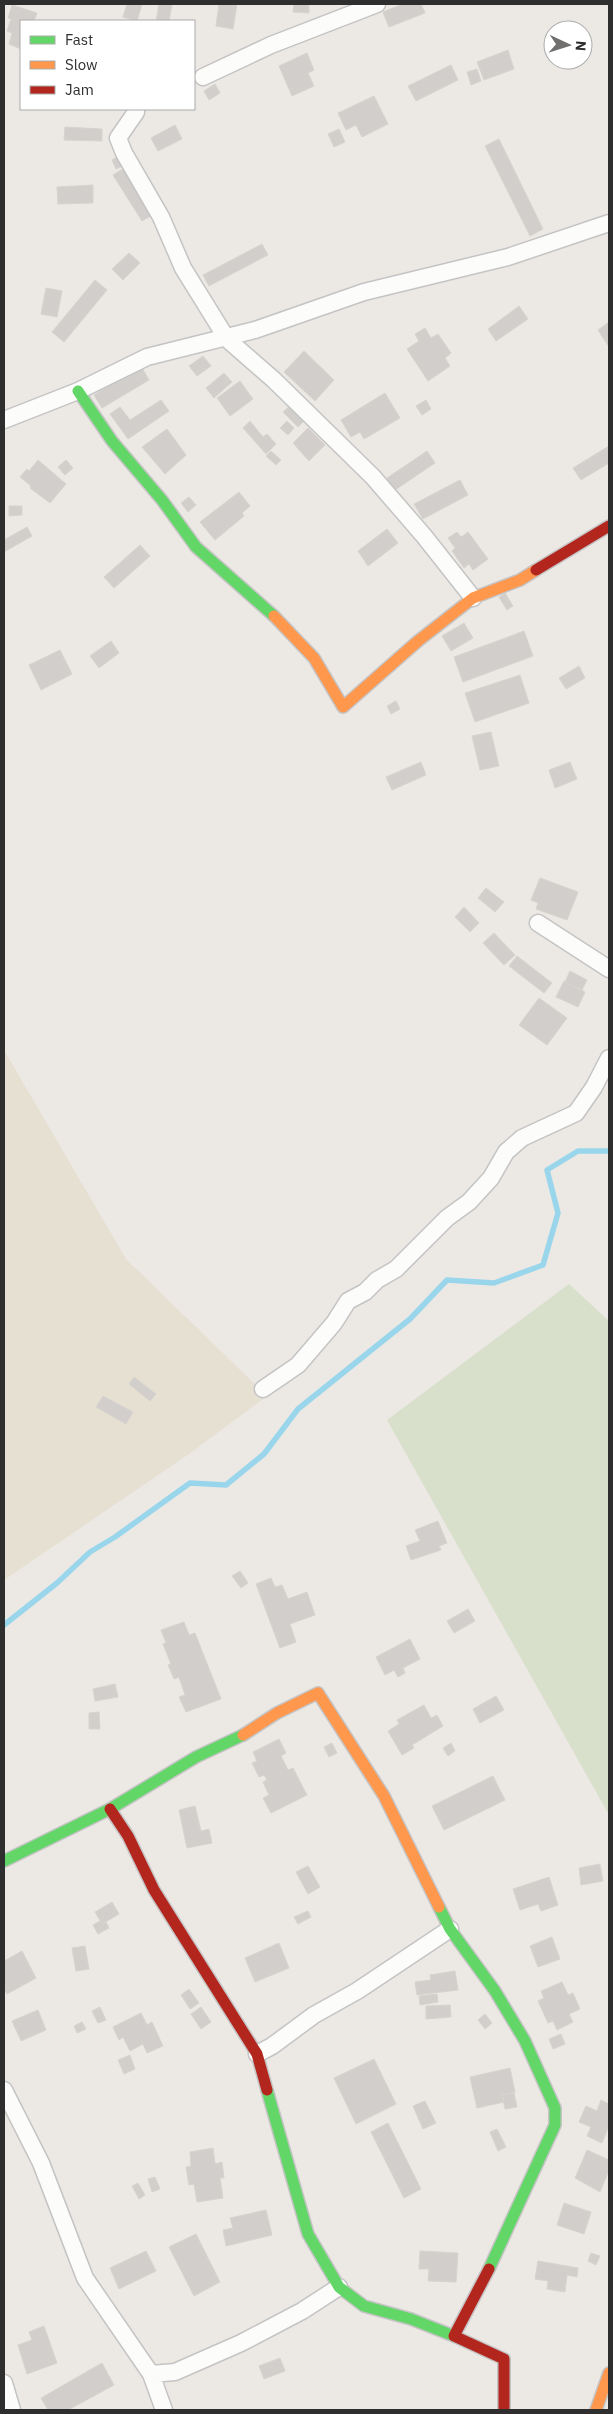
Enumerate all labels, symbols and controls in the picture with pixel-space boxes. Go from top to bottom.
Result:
legend [20,20,195,110]
north arrow [543,20,593,70]
text: Fast [65,30,93,49]
text: N [572,40,590,52]
text: Slow [65,55,98,74]
text: Jam [65,80,94,99]

